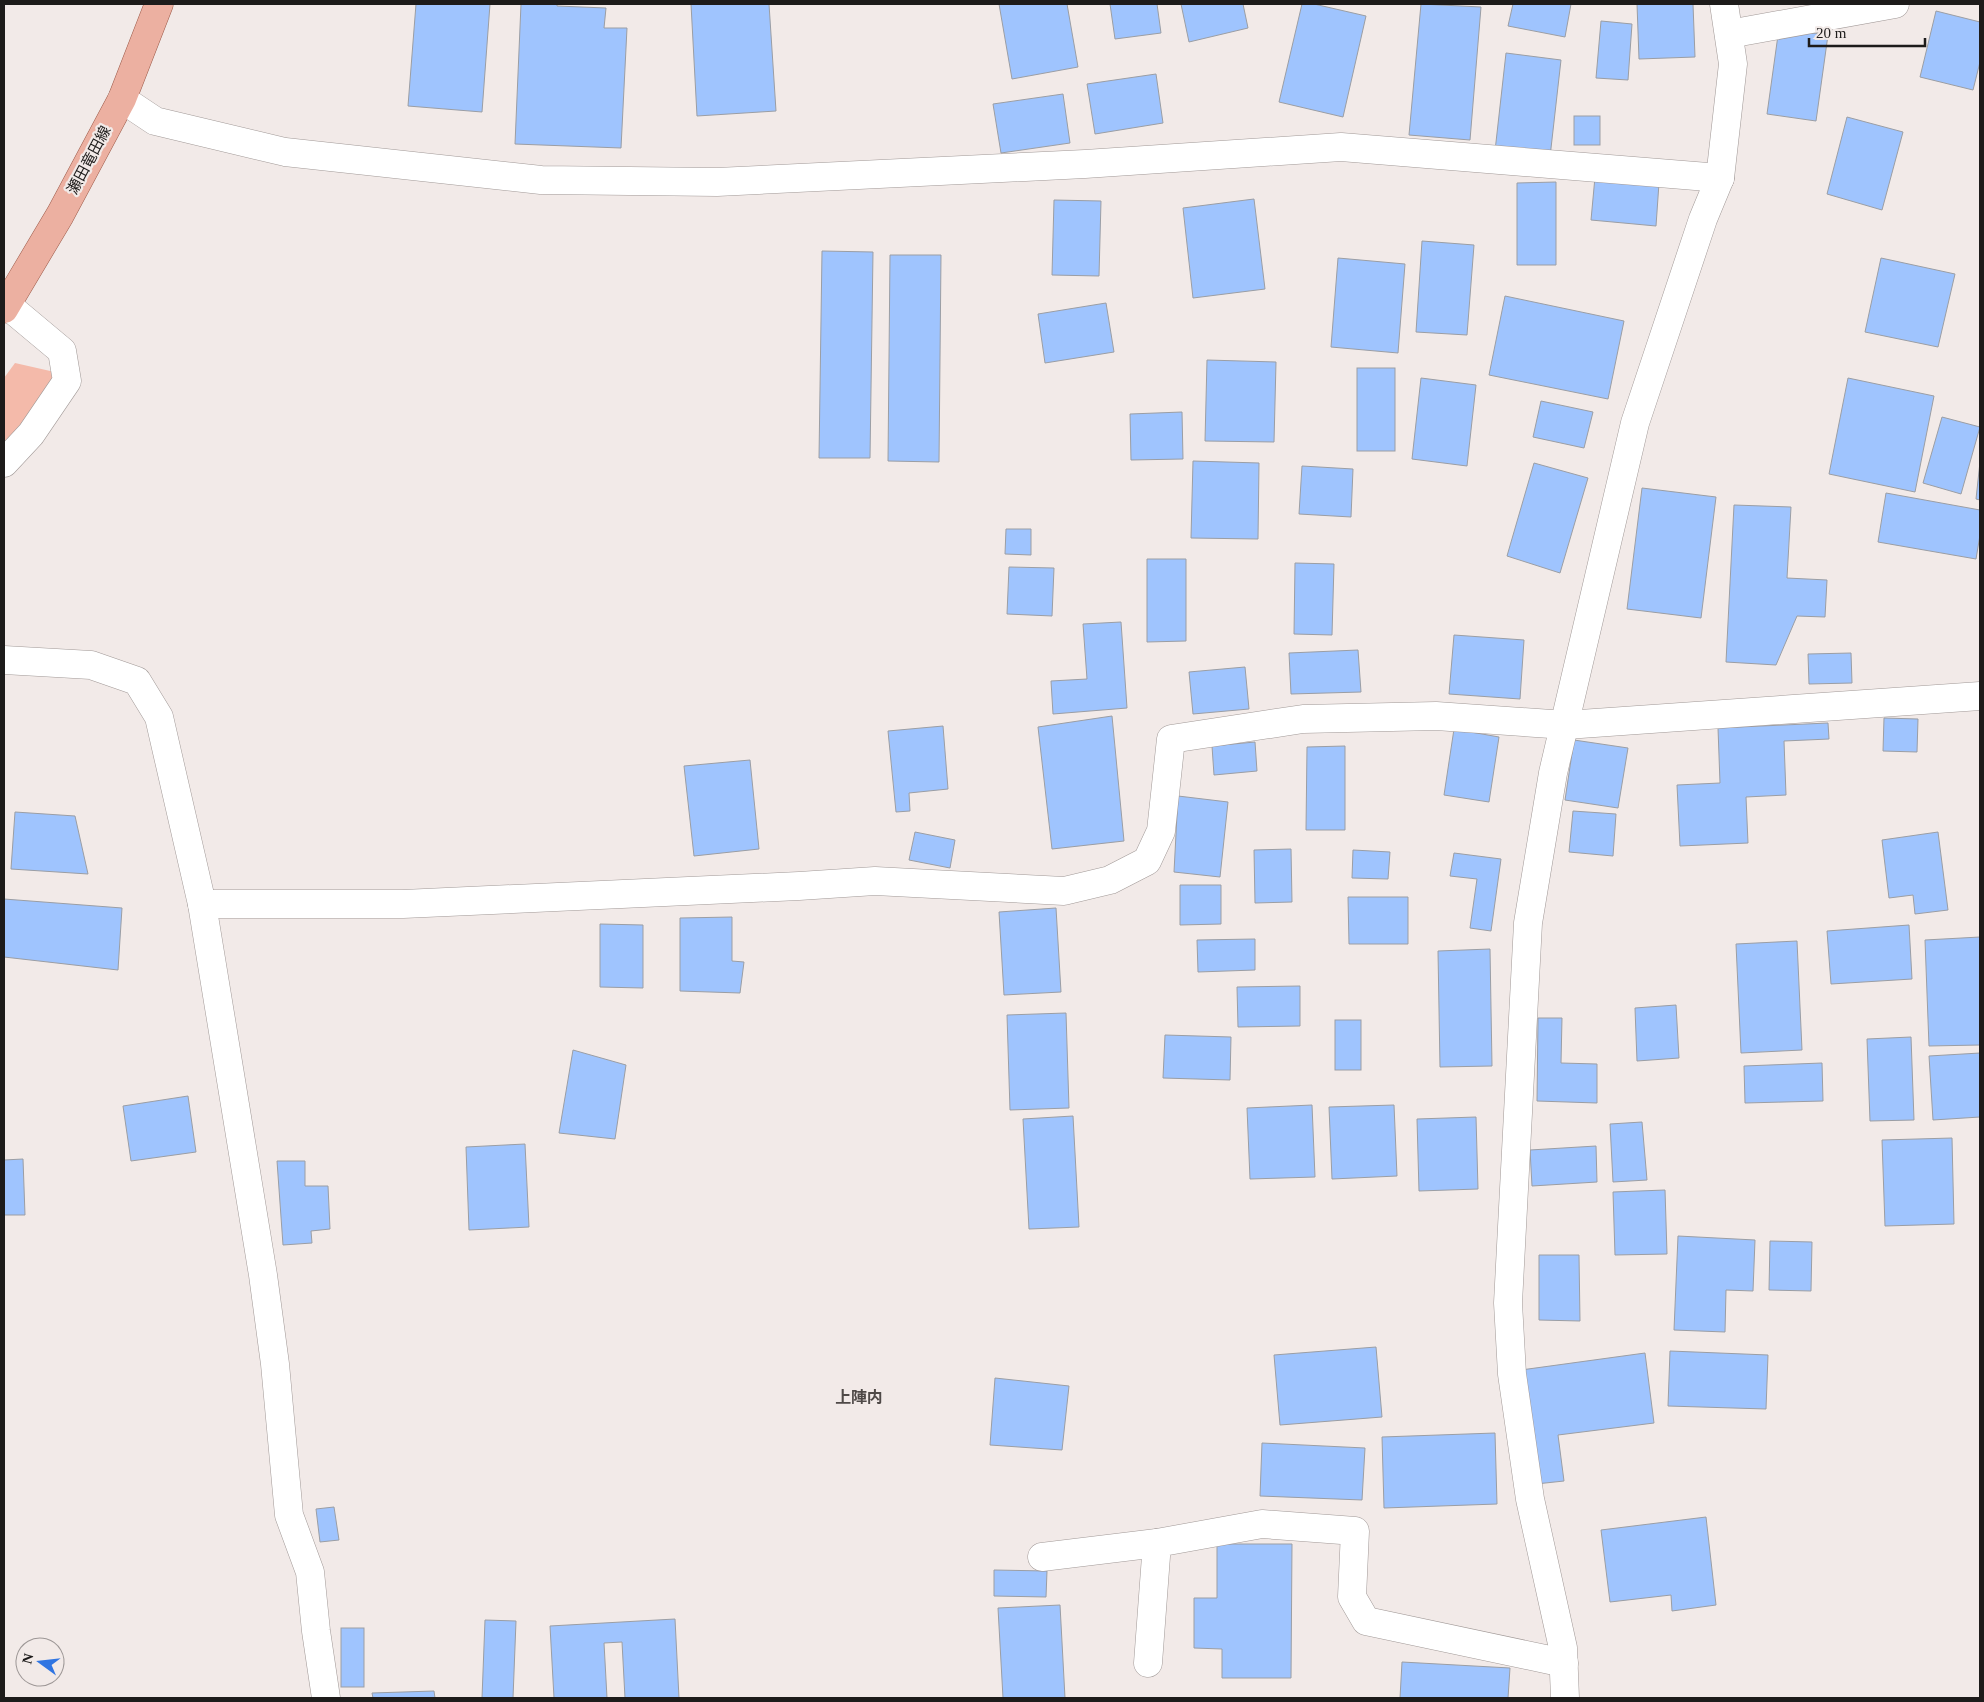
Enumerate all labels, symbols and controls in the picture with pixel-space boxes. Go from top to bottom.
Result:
scale bar [1809,15,1925,47]
text: 20 m [1816,25,1847,41]
street label: 瀬田竜田線 [64,123,114,197]
district label: 上陣内 [835,1389,883,1406]
north arrow [15,1637,65,1687]
text: N [19,1652,36,1666]

